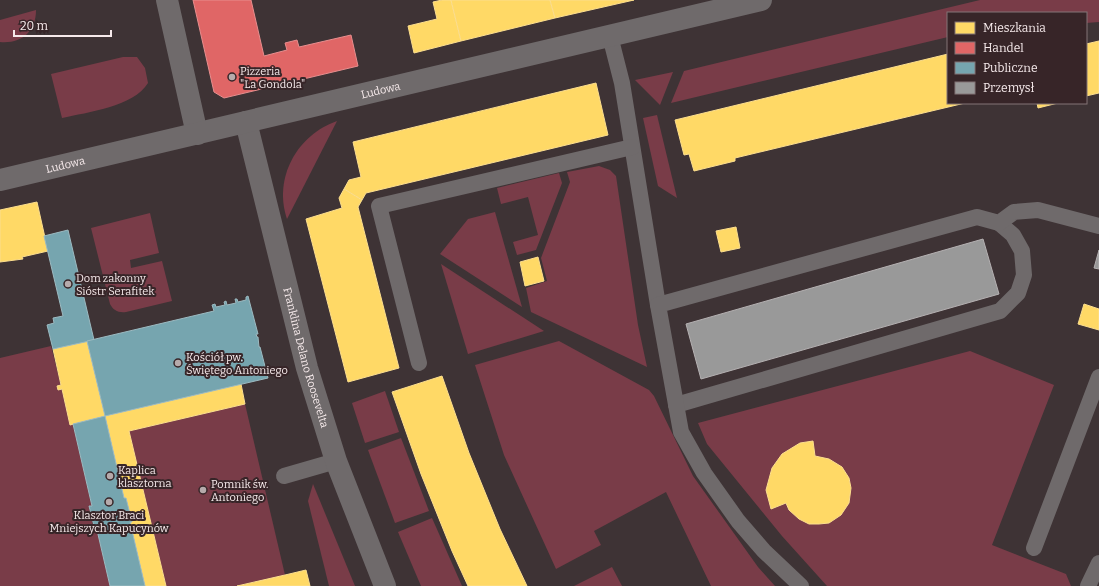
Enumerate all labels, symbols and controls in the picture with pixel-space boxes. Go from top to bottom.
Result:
scale bar [14,12,111,38]
legend [947,12,1087,104]
text: 20 m [20,19,49,33]
text: Mieszkania [983,21,1046,35]
text: Handel [983,41,1024,55]
text: Publiczne [983,61,1038,75]
place label: Pizzeria "La Gondola" [240,65,305,91]
marker: Pizzeria "La Gondola" [227,72,237,82]
street label: Ludowa [360,80,402,101]
text: Przemysł [983,81,1035,95]
street label: Ludowa [44,154,86,176]
place label: Dom zakonny Sióstr Serafitek [76,272,155,298]
marker: Dom zakonny Sióstr Serafitek [63,279,73,289]
street label: Franklina Delano Roosevelta [280,286,331,429]
place label: Kościół pw. Świętego Antoniego [186,351,288,377]
marker: Kościół pw. Świętego Antoniego [173,358,183,368]
place label: Kaplica klasztorna [118,464,172,490]
marker: Kaplica klasztorna [105,471,115,481]
place label: Pomnik św. Antoniego [211,478,268,504]
marker: Pomnik św. Antoniego [198,485,208,495]
marker: Klasztor Braci Mniejszych Kapucynów [104,497,114,507]
place label: Klasztor Braci Mniejszych Kapucynów [49,509,169,535]

